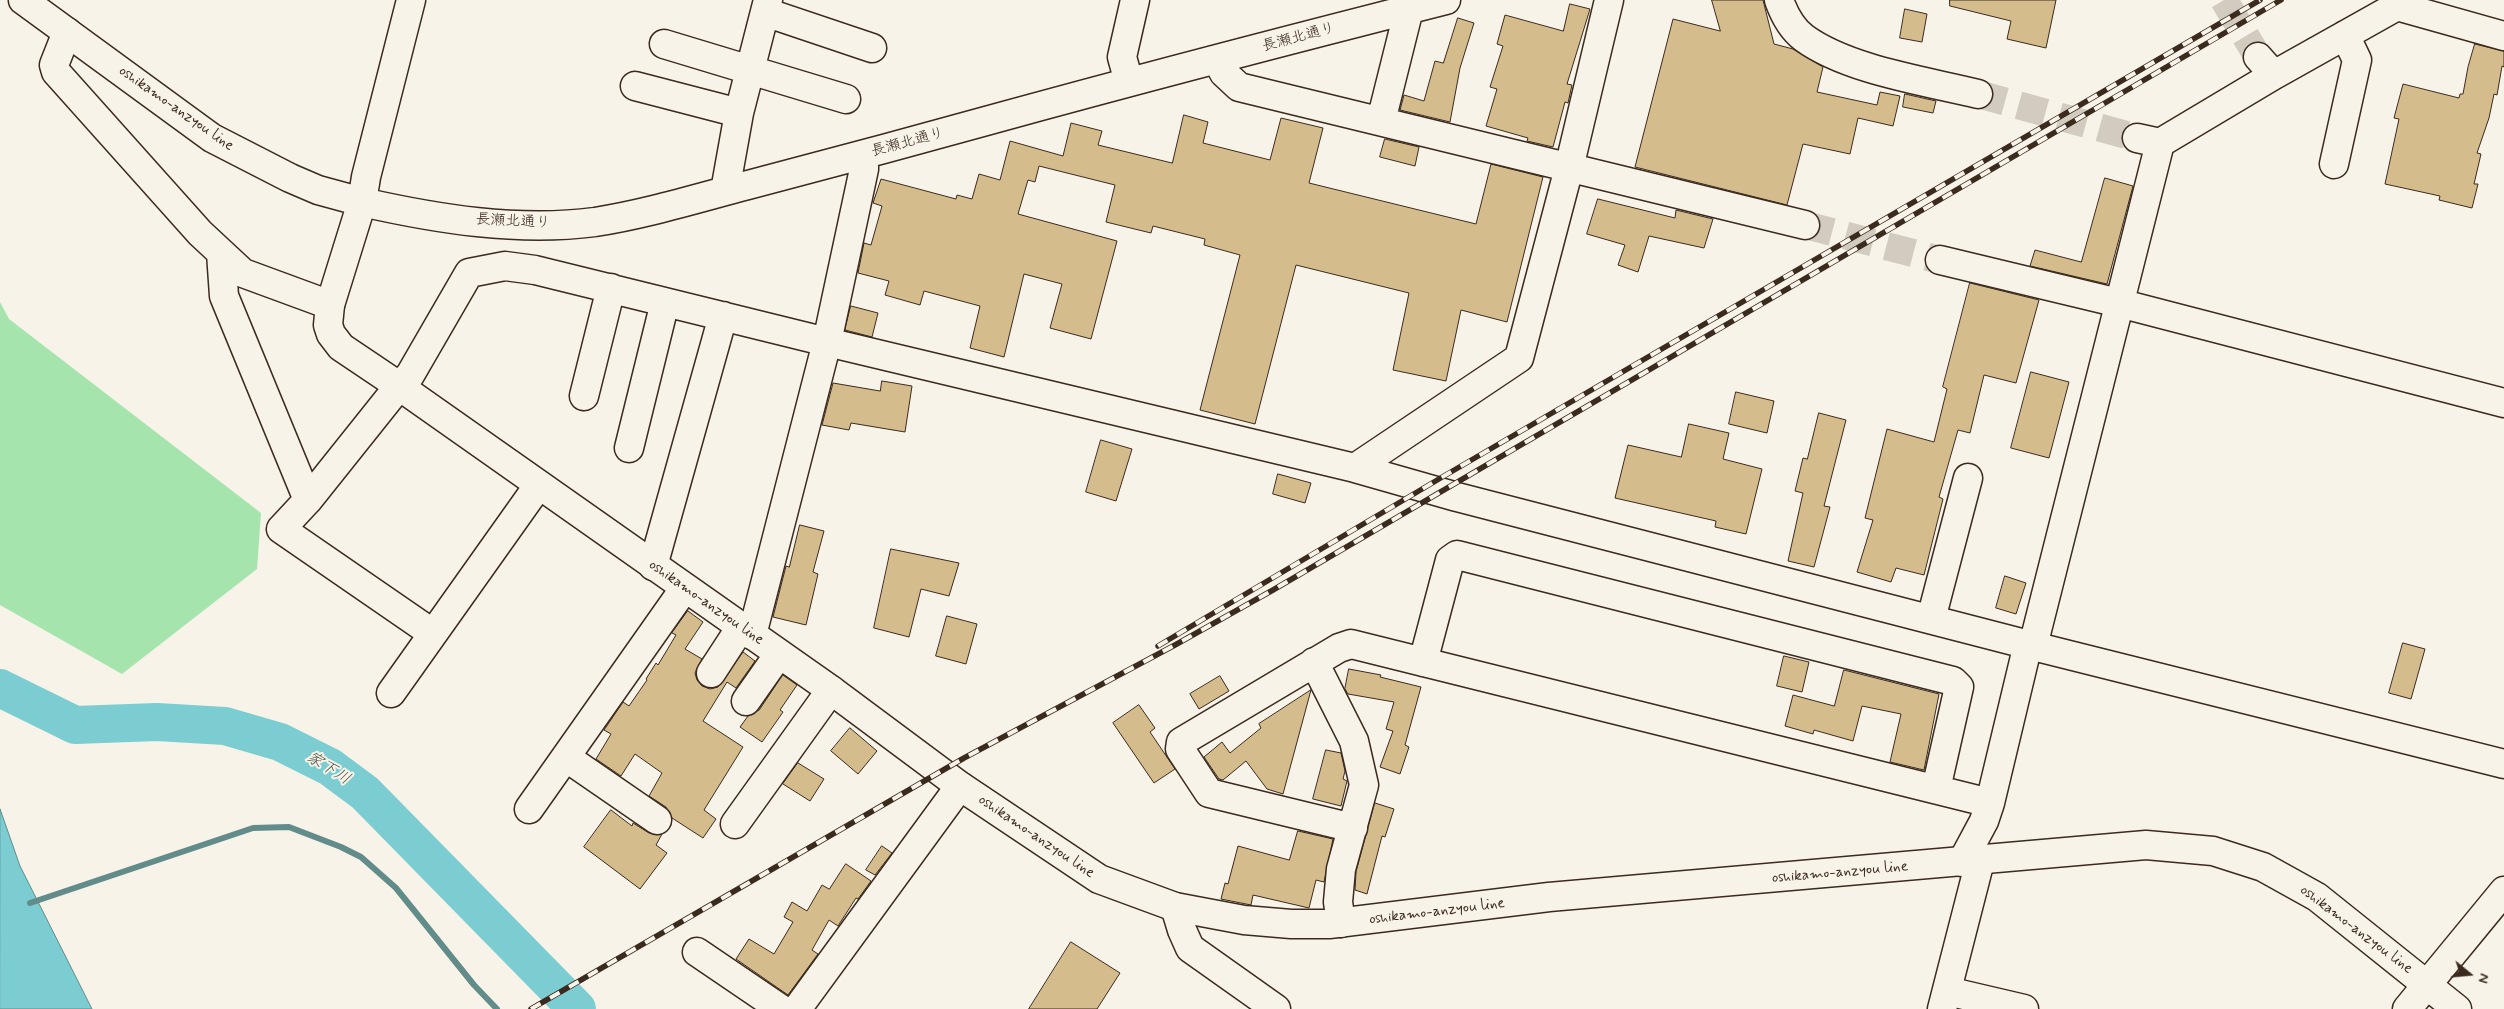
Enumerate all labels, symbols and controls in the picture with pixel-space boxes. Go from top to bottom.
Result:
street label: 長瀬北通り [1260,20,1338,56]
street label: oshikamo-anzyou line [115,62,237,156]
street label: 長瀬北通り [869,125,947,161]
street label: 長瀬北通り [475,211,551,233]
street label: oshikamo-anzyou line [645,556,767,650]
water label: 家下川 [303,748,353,790]
street label: oshikamo-anzyou line [974,791,1098,883]
street label: oshikamo-anzyou line [1771,858,1909,888]
street label: oshikamo-anzyou line [2296,882,2416,978]
street label: oshikamo-anzyou line [1368,895,1506,929]
north arrow [2444,949,2494,999]
text: N [2473,971,2493,985]

